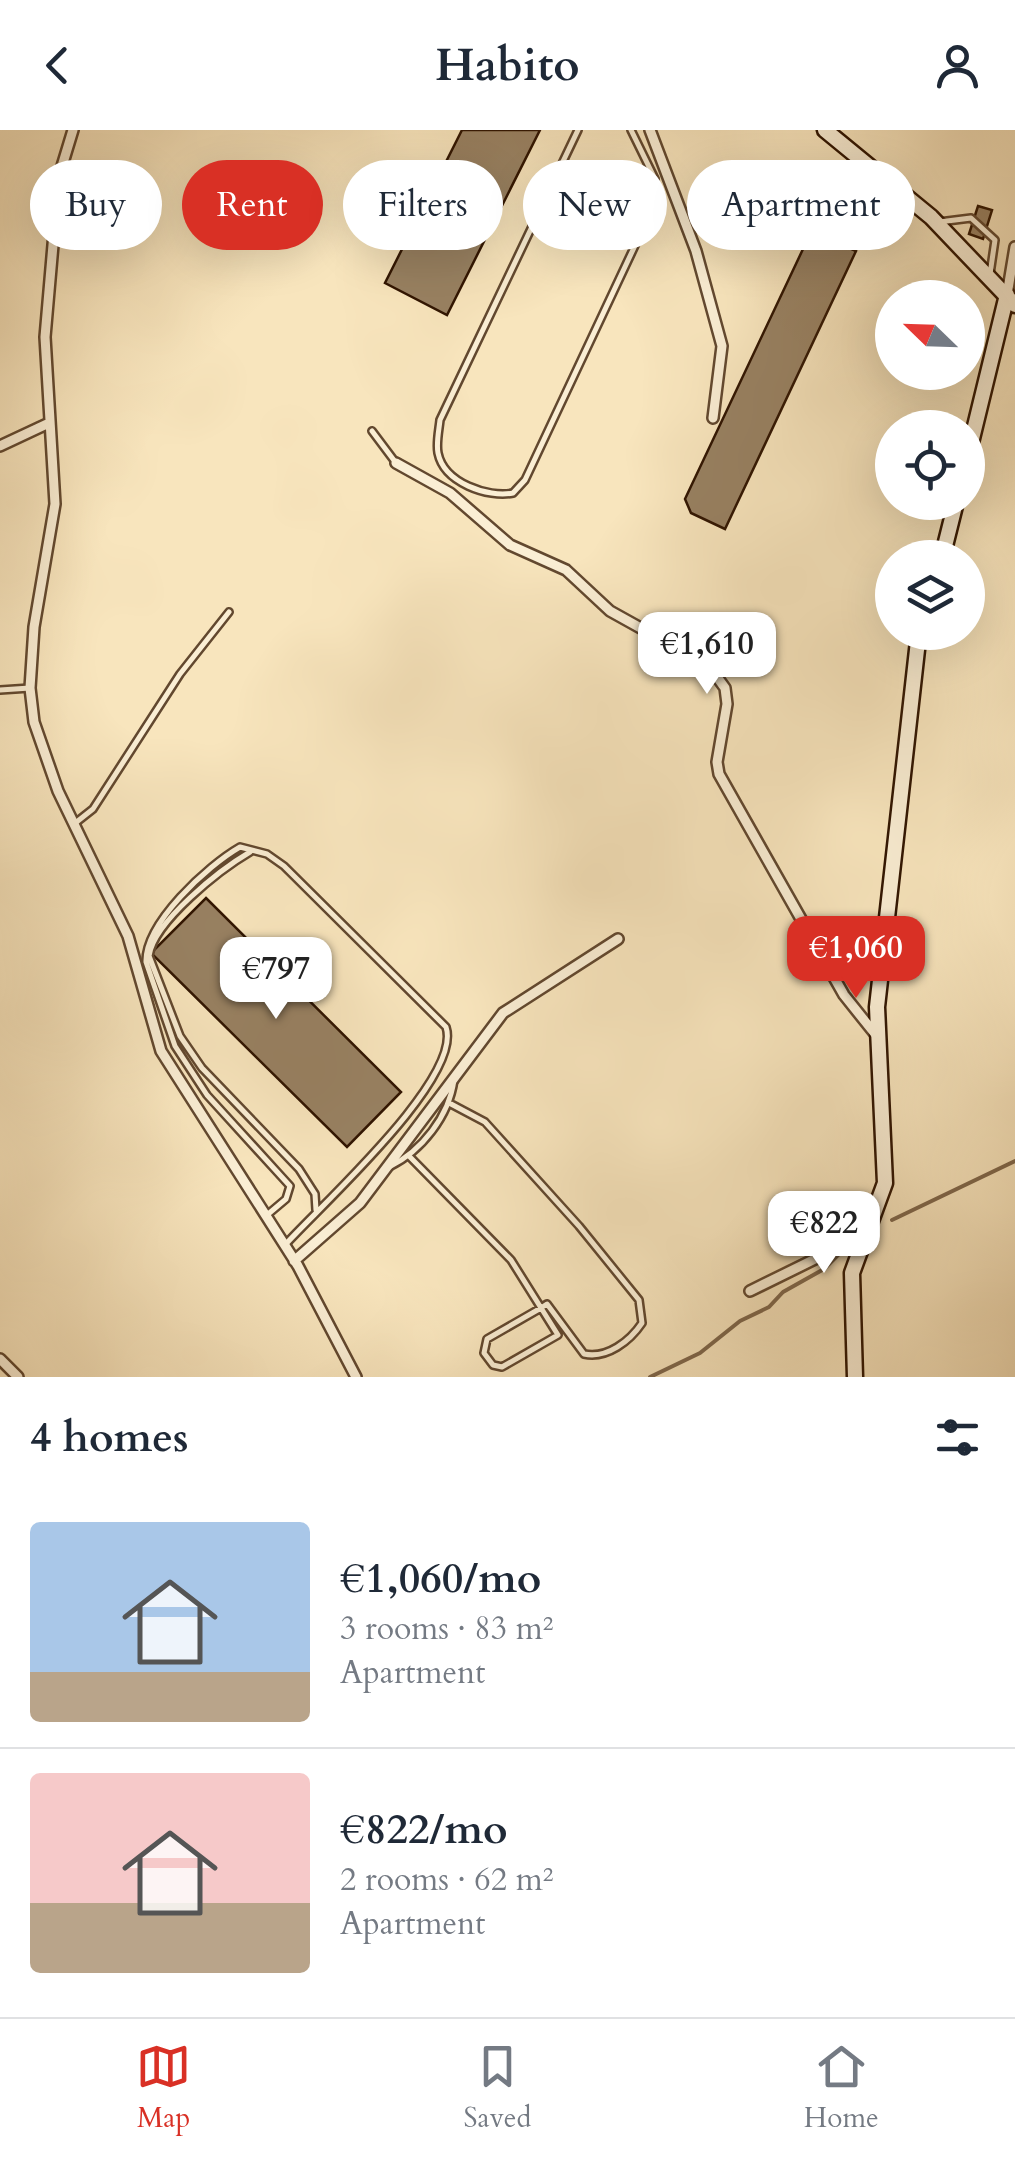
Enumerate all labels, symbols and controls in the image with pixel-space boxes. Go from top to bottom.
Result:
text: Habito [435,35,580,96]
icon: back [30,38,85,93]
icon: person [930,38,985,93]
chip: Buy [30,160,162,250]
chip: Rent [182,160,323,250]
chip: Filters [343,160,503,250]
chip: New [523,160,667,250]
chip: Apartment [687,160,915,250]
north arrow [875,280,985,390]
map controls [875,280,985,650]
button: locate [875,410,985,520]
button: layers [875,540,985,650]
pin: €1,610 [626,612,788,697]
text: €1,610 [660,622,754,666]
pin: €1,060 [775,916,937,1001]
text: €1,060 [809,926,903,970]
pin: €797 [217,937,335,1022]
text: €797 [242,947,310,991]
pin: €822 [765,1191,883,1276]
text: €822 [790,1201,858,1245]
text: 4 homes [30,1409,188,1466]
icon: filters [930,1410,985,1465]
text: €1,060/mo [340,1550,541,1607]
icon: home [110,1562,230,1682]
text: 3 rooms · 83 m² [340,1607,553,1651]
text: Apartment [340,1651,485,1695]
text: €822/mo [340,1801,508,1858]
icon: home [110,1813,230,1933]
text: 2 rooms · 62 m² [340,1858,553,1902]
text: Apartment [340,1902,485,1946]
tab: Map [136,2039,191,2137]
tab: Saved [464,2039,531,2137]
tab: Home [804,2039,879,2137]

